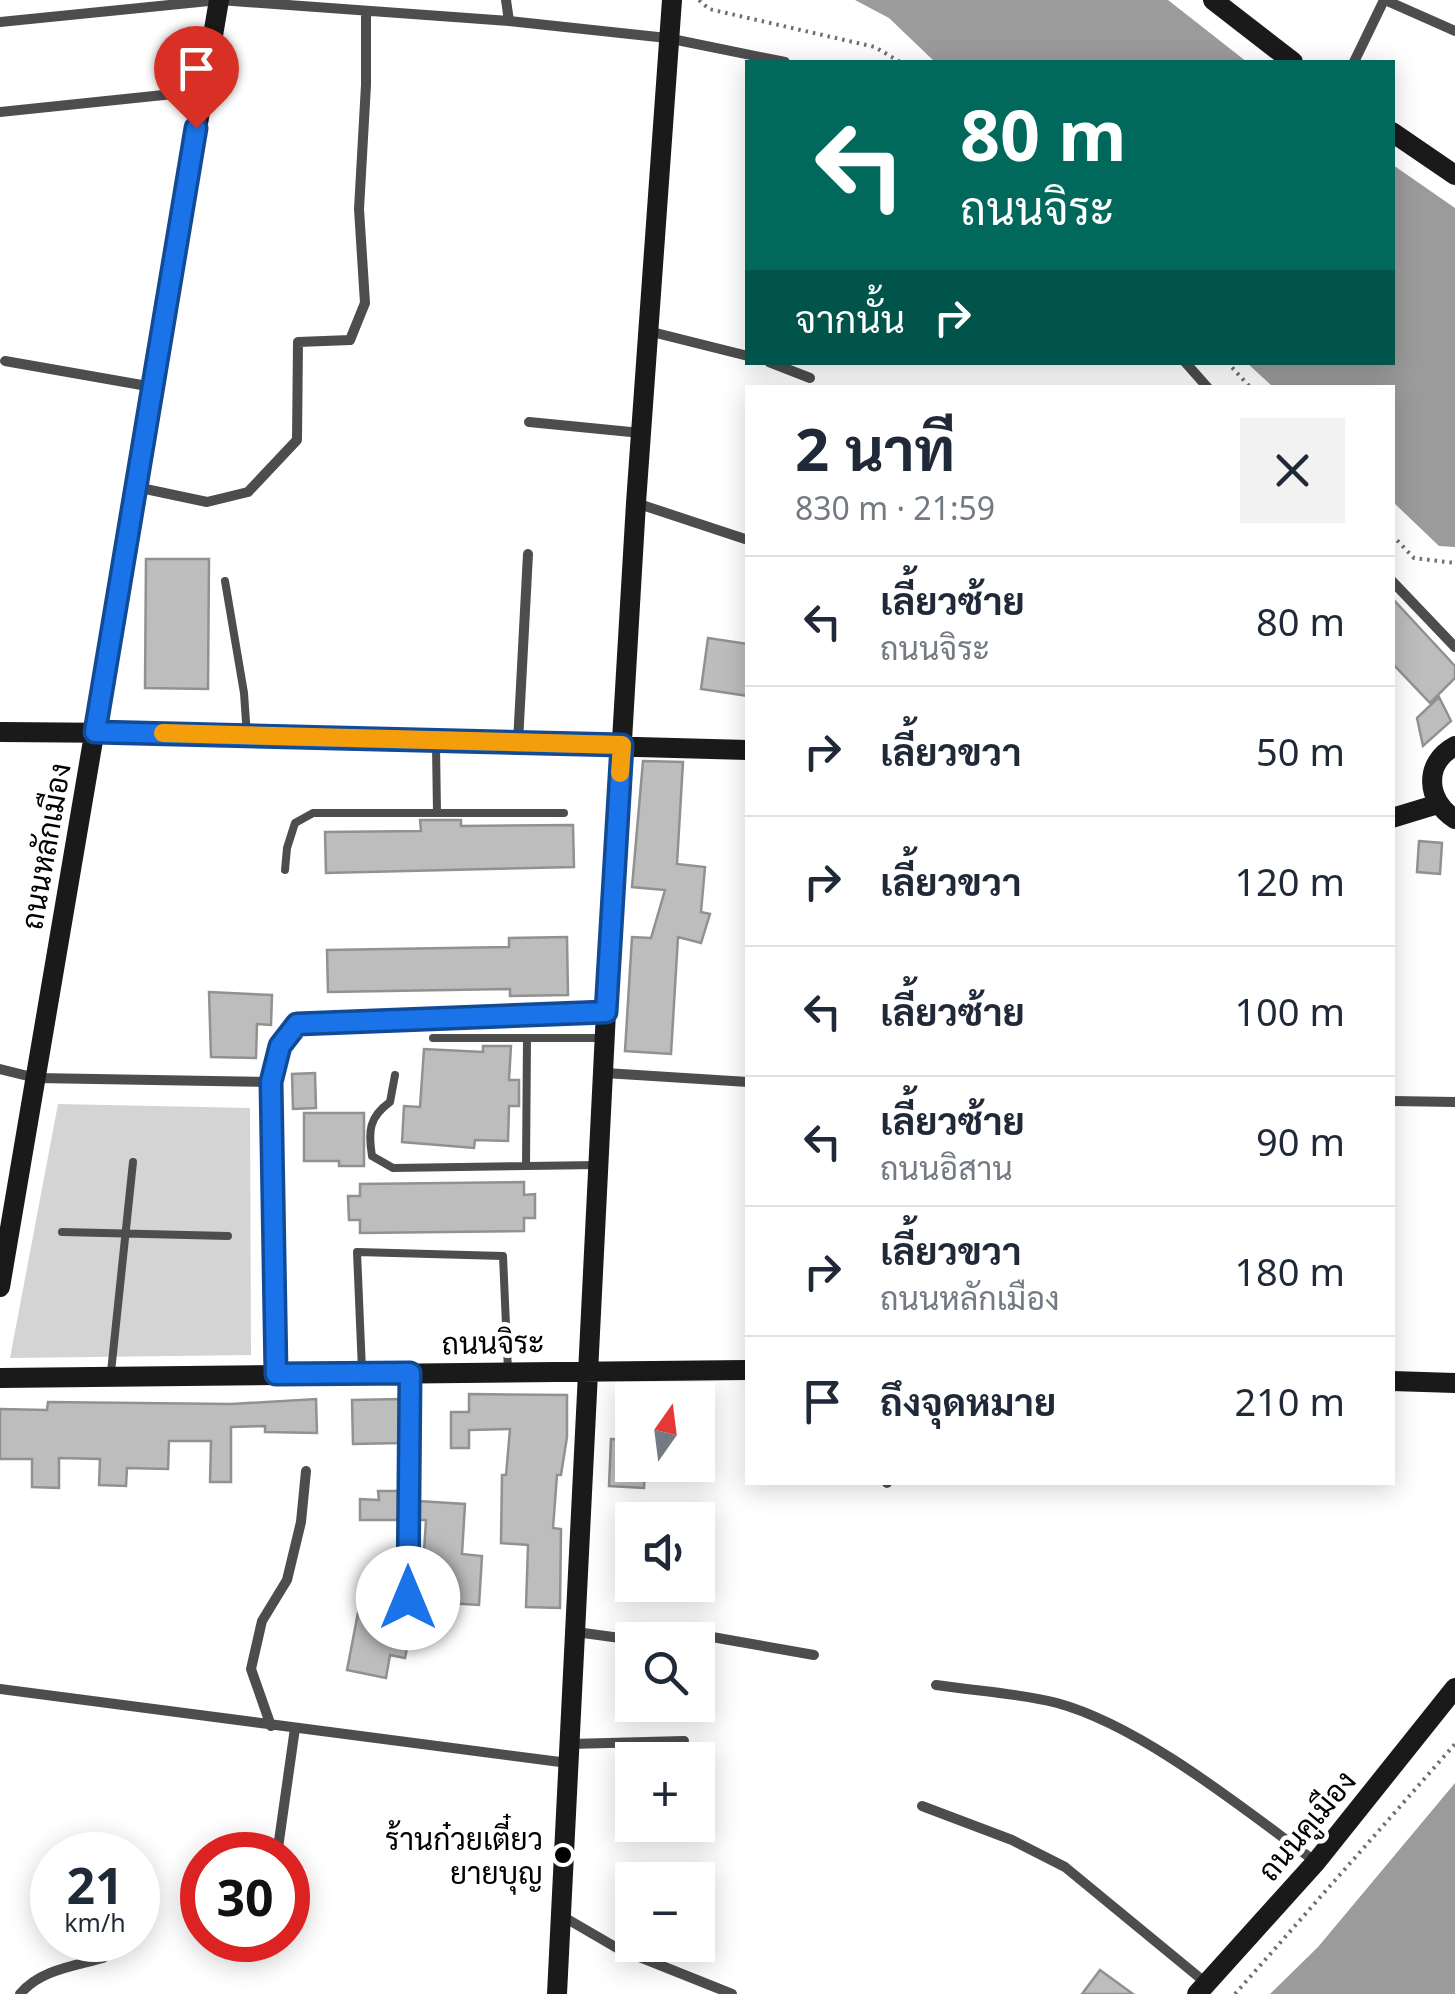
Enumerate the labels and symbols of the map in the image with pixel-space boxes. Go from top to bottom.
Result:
pin [154,26,239,129]
street label: ถนนหลักเมือง [10,760,80,932]
street label: ถนนจิระ [441,1321,545,1363]
north arrow [615,1382,715,1482]
position arrow [356,1546,460,1650]
street label: ถนนคูเมือง [1248,1761,1365,1890]
place label: ร้านก๋วยเตี๋ยว ยายบุญ [385,1813,543,1895]
speed limit sign: 30 [180,1832,310,1962]
marker: ร้านก๋วยเตี๋ยว ยายบุญ [552,1844,574,1866]

